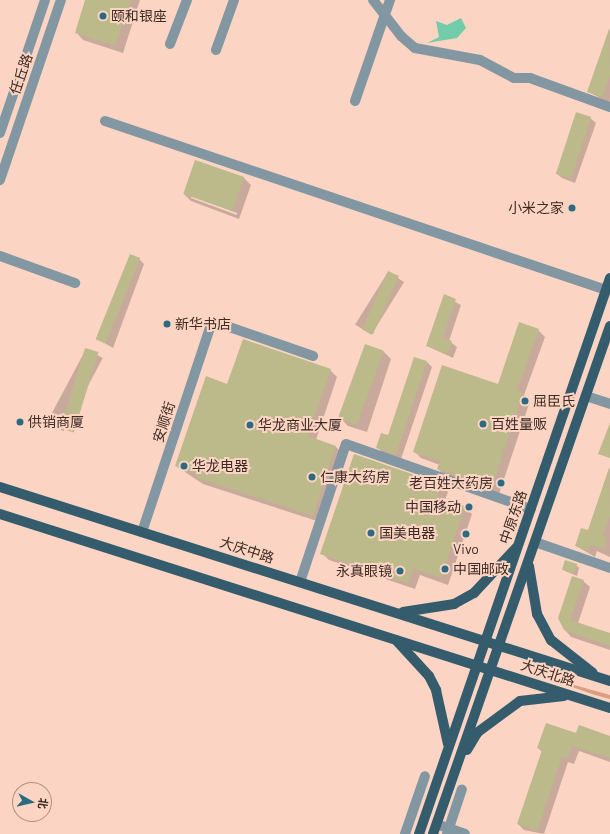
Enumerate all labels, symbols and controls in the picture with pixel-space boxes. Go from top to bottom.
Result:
place label: 颐和银座 [111,8,167,24]
marker: 颐和银座 [98,11,108,21]
street label: 任丘路 [6,51,36,97]
place label: 小米之家 [508,200,564,216]
marker: 小米之家 [567,203,577,213]
place label: 新华书店 [175,316,231,332]
marker: 新华书店 [162,319,172,329]
place label: 屈臣氏 [533,393,575,409]
marker: 屈臣氏 [520,396,530,406]
street label: 安顺街 [150,399,178,445]
place label: 供销商厦 [28,414,84,430]
place label: 百姓量贩 [491,416,547,432]
marker: 供销商厦 [15,417,25,427]
place label: 华龙商业大厦 [258,417,342,433]
marker: 百姓量贩 [478,419,488,429]
marker: 华龙商业大厦 [245,420,255,430]
place label: 华龙电器 [192,458,248,474]
marker: 华龙电器 [179,461,189,471]
place label: 仁康大药房 [320,469,390,485]
marker: 仁康大药房 [307,472,317,482]
place label: 老百姓大药房 [409,475,493,491]
marker: 老百姓大药房 [496,478,506,488]
street label: 中原东路 [496,488,530,546]
place label: 中国移动 [405,499,461,515]
marker: 中国移动 [464,502,474,512]
place label: 国美电器 [379,525,435,541]
marker: 国美电器 [366,528,376,538]
marker: Vivo [461,529,471,539]
street label: 大庆中路 [218,533,276,567]
place label: Vivo [453,541,479,557]
place label: 中国邮政 [453,561,509,577]
place label: 永真眼镜 [336,563,392,579]
marker: 中国邮政 [440,564,450,574]
marker: 永真眼镜 [395,566,405,576]
street label: 大庆北路 [519,656,577,690]
north arrow [12,782,52,822]
text: 北 [36,797,51,810]

